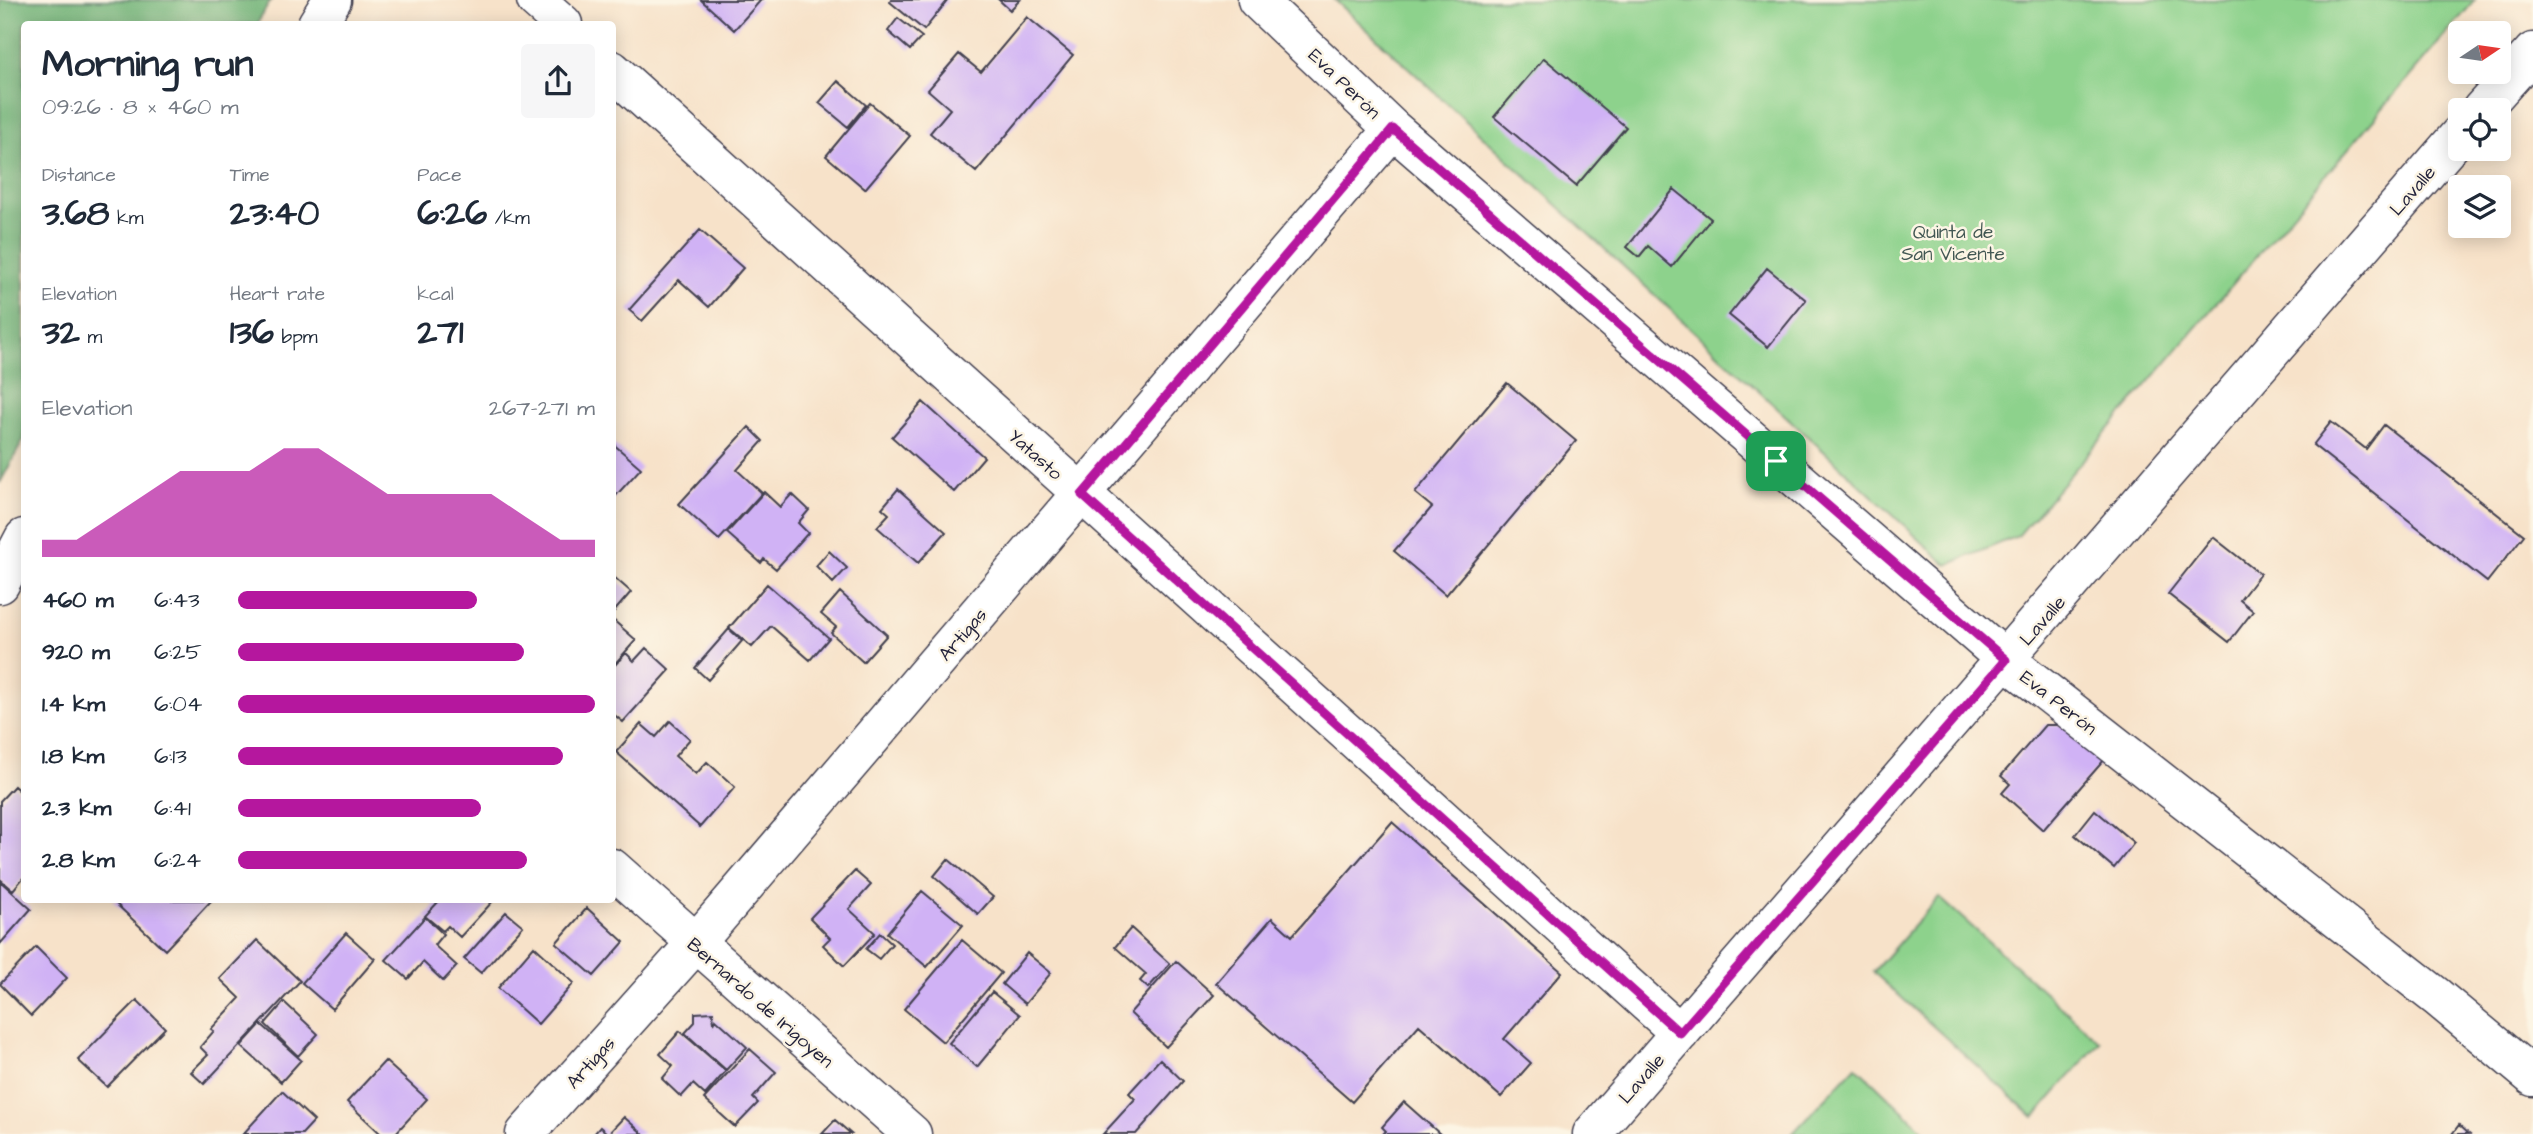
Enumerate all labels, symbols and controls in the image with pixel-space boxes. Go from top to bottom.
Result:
north arrow [2448,21,2511,84]
map controls [2448,21,2511,238]
text: Morning run [42,39,254,91]
street label: Eva Perón [1302,43,1386,126]
button: share [521,44,595,118]
text: 09:26 · 8 × 460 m [42,91,239,123]
button: locate [2448,98,2511,161]
street label: Lavalle [2384,160,2443,222]
text: Distance [42,162,116,189]
text: Time [230,162,269,189]
text: Pace [417,162,461,189]
button: layers [2448,175,2511,238]
text: 3.68 [42,189,109,238]
text: 23:40 [230,189,319,238]
text: 6:26 [417,189,487,238]
text: km [109,205,143,232]
text: /km [487,205,530,232]
park label: Quinta de San Vicente [1901,219,2005,268]
text: Elevation [42,281,117,308]
text: Heart rate [230,281,325,308]
text: kcal [417,281,454,308]
text: 32 [42,308,80,357]
text: 136 [230,308,274,357]
text: 271 [417,308,463,357]
text: m [80,324,102,351]
text: bpm [274,324,318,351]
text: Elevation [42,392,133,424]
text: 267–271 m [489,392,595,424]
street label: Yatasto [1002,423,1068,487]
pin [1746,431,1806,491]
icon: arrive [1757,442,1795,480]
text: 460 m [42,584,114,616]
text: 6:43 [154,584,200,616]
street label: Lavalle [2014,590,2073,652]
street label: Artigas [933,603,994,668]
text: 920 m [42,636,110,668]
text: 6:25 [154,636,202,668]
street label: Eva Perón [2014,664,2102,742]
text: 1.4 km [42,688,105,720]
text: 6:04 [154,688,202,720]
text: 1.8 km [42,740,104,772]
text: 6:13 [154,740,187,772]
text: 2.3 km [42,792,111,824]
text: 6:41 [154,792,191,824]
text: 2.8 km [42,844,115,876]
text: 6:24 [154,844,201,876]
street label: Bernardo de Irigoyen [680,932,839,1075]
street label: Artigas [560,1031,623,1096]
street label: Lavalle [1613,1048,1672,1110]

